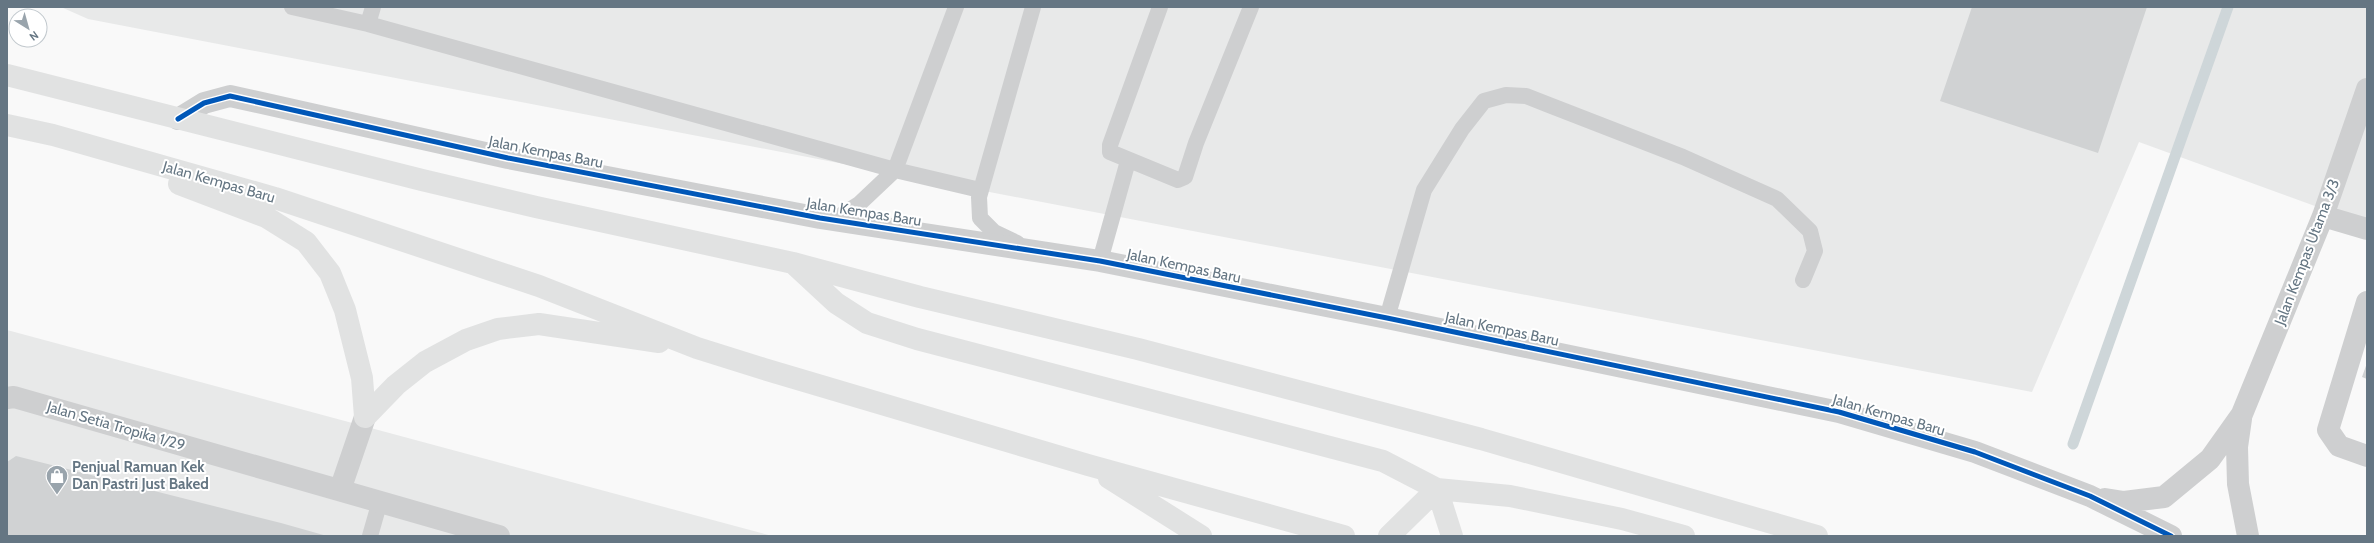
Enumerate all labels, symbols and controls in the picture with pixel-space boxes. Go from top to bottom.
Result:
north arrow [8,8,48,48]
text: N [27,28,41,44]
street label: Jalan Kempas Baru [486,132,605,172]
street label: Jalan Kempas Baru [160,157,277,207]
street label: Jalan Kempas Utama 3/3 [2270,176,2343,329]
street label: Jalan Kempas Baru [804,194,923,230]
street label: Jalan Kempas Baru [1124,245,1243,287]
street label: Jalan Kempas Baru [1442,308,1561,350]
street label: Jalan Kempas Baru [1830,390,1947,440]
street label: Jalan Setia Tropika 1/29 [44,397,187,454]
place label: Penjual Ramuan Kek Dan Pastri Just Baked [72,458,209,493]
shop icon: Penjual Ramuan Kek Dan Pastri Just Baked [44,463,70,496]

